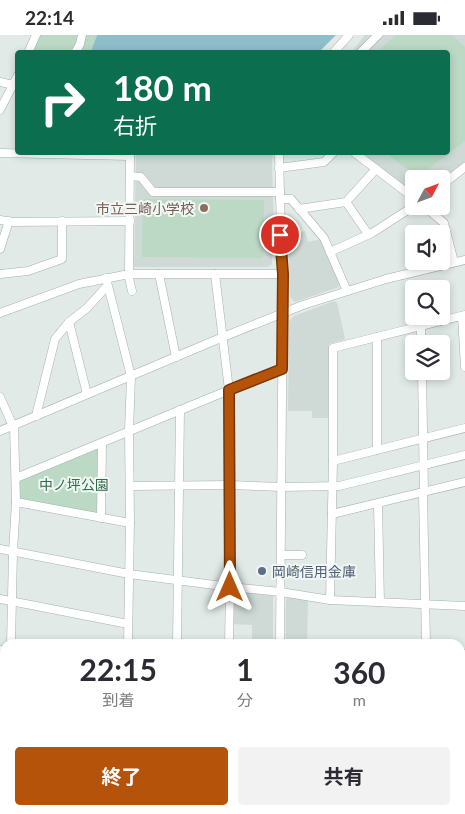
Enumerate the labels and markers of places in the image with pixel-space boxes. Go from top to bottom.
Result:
place label: 市立三崎小学校 [96,200,194,217]
marker: 市立三崎小学校 [198,202,210,214]
pin [259,214,301,256]
place label: 岡崎信用金庫 [272,563,356,580]
marker: 岡崎信用金庫 [256,565,268,577]

